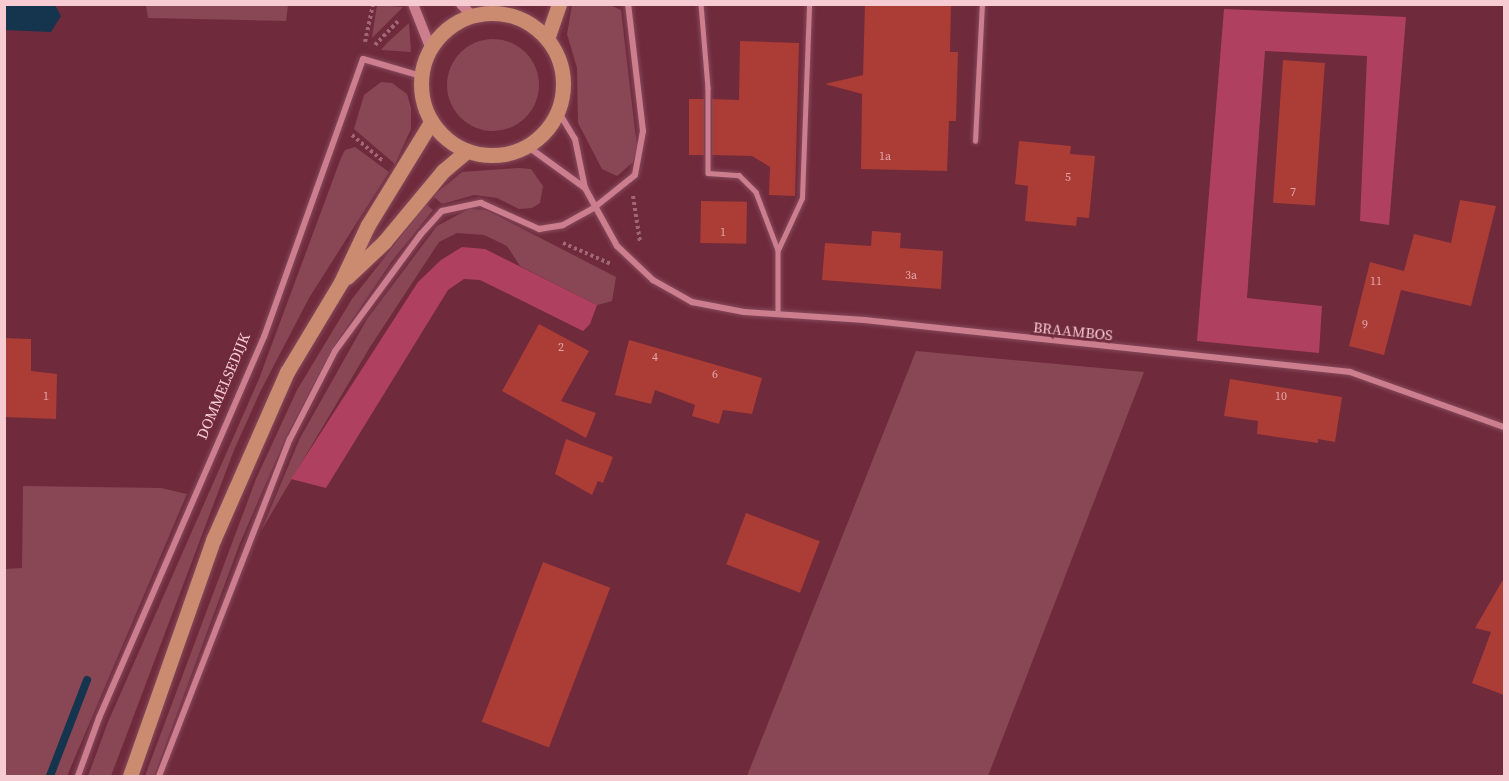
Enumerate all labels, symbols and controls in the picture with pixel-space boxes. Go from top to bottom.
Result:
house number: 1a [879,150,891,164]
house number: 5 [1065,171,1071,185]
house number: 7 [1290,186,1296,200]
house number: 1 [720,226,726,240]
house number: 3a [905,269,917,283]
house number: 11 [1370,275,1382,289]
street label: BRAAMBOS [1032,318,1114,344]
house number: 9 [1362,318,1368,332]
street label: DOMMELSEDIJK [192,330,254,442]
house number: 2 [558,341,564,355]
house number: 4 [652,351,658,365]
house number: 6 [712,368,718,382]
house number: 1 [43,390,49,404]
house number: 10 [1275,390,1287,404]

